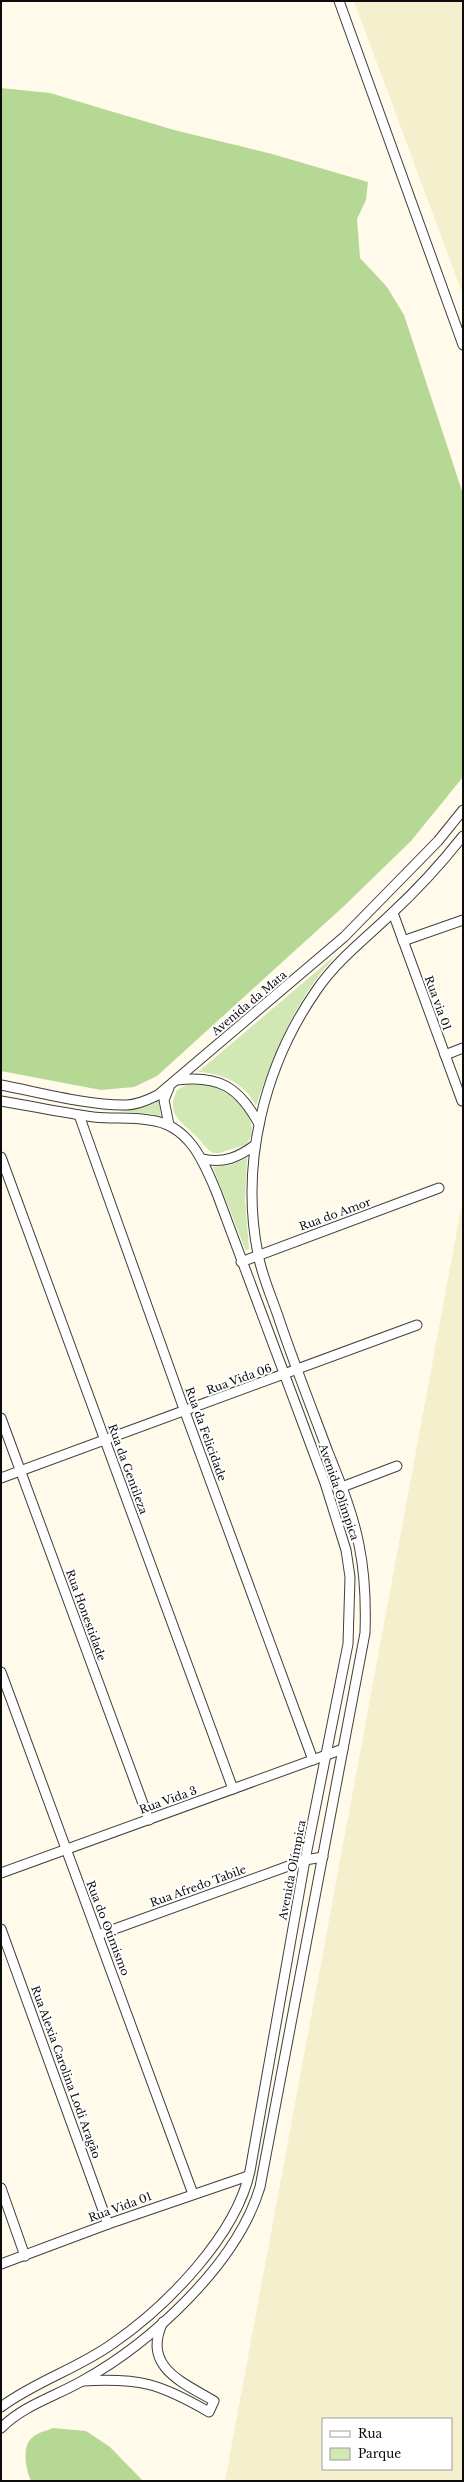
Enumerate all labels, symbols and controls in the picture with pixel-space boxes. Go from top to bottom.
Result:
street label: Avenida da Mata [208,967,290,1039]
street label: Rua via 01 [422,974,454,1032]
street label: Rua do Amor [297,1194,373,1233]
street label: Rua Vida 06 [204,1361,274,1397]
street label: Rua da Felicidade [182,1385,230,1483]
street label: Rua da Gentileza [105,1422,151,1517]
street label: Avenida Olímpica [316,1441,362,1543]
street label: Rua Honestidade [63,1567,109,1663]
street label: Rua Vida 3 [137,1783,199,1817]
street label: Avenida Olímpica [275,1818,309,1922]
street label: Rua Afredo Tabile [148,1862,248,1910]
street label: Rua do Otimismo [83,1878,133,1978]
street label: Rua Alexia Carolina Lodi Aragão [28,1984,104,2160]
street label: Rua Vida 01 [86,2189,154,2225]
legend [322,2418,452,2470]
text: Rua [358,2426,382,2441]
text: Parque [358,2446,401,2461]

